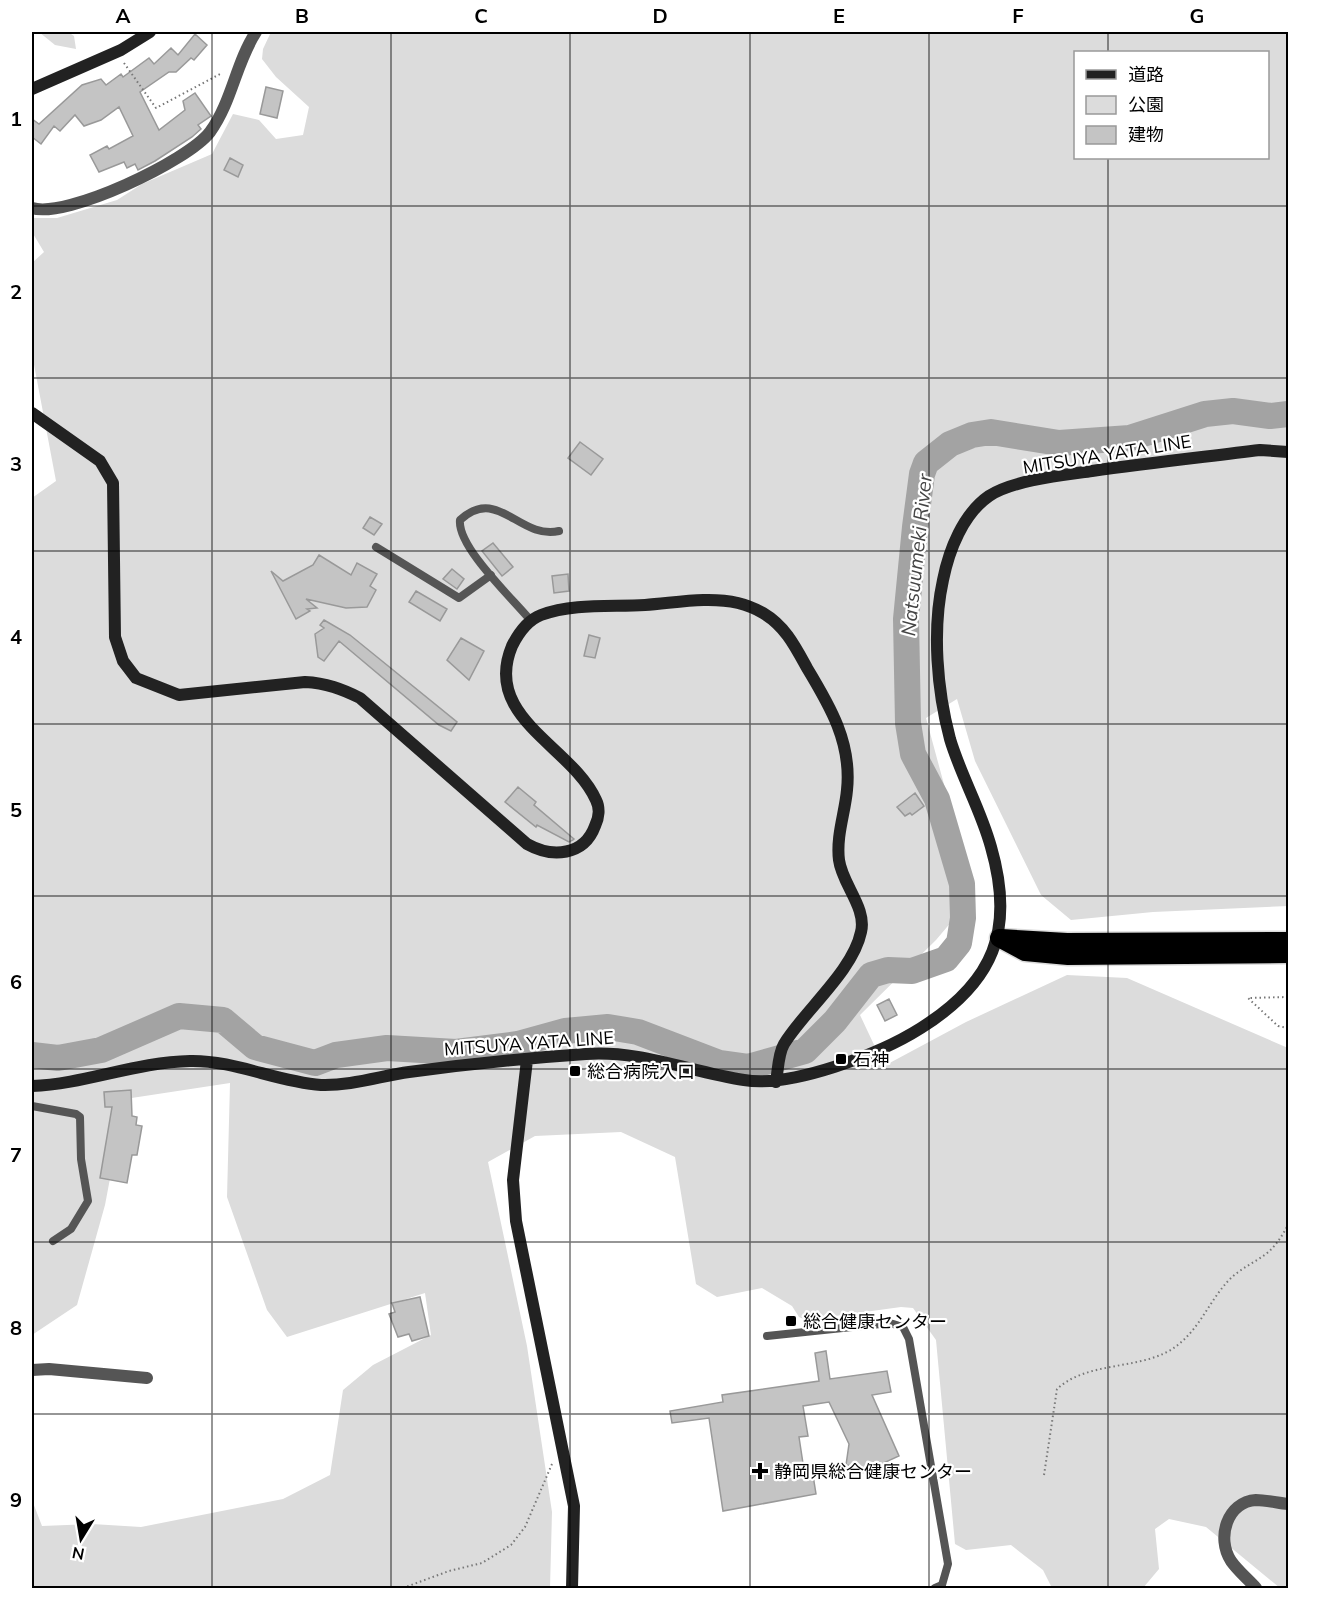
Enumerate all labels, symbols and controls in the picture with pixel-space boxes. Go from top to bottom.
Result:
text: A [116,3,131,28]
text: B [295,3,309,28]
text: C [474,3,488,28]
text: D [652,3,668,28]
text: E [833,3,845,28]
text: F [1012,3,1024,28]
text: G [1190,3,1204,28]
legend [1074,51,1269,159]
text: 道路 [1128,63,1164,86]
text: 公園 [1128,93,1164,116]
text: 1 [10,106,22,131]
text: 建物 [1128,123,1164,146]
text: 2 [10,279,22,304]
street label: MITSUYA YATA LINE [1021,429,1193,479]
text: 3 [10,451,22,476]
water label: Natsuumeki River [895,472,937,637]
text: 4 [10,624,22,649]
text: 5 [10,797,22,822]
text: 6 [10,969,22,994]
street label: MITSUYA YATA LINE [443,1026,615,1060]
place label: 石神 [853,1048,889,1071]
marker: 石神 [834,1052,848,1066]
place label: 総合病院入口 [587,1060,695,1083]
marker: 総合病院入口 [568,1064,582,1078]
text: 7 [10,1142,22,1167]
place label: 総合健康センター [803,1310,947,1333]
marker: 総合健康センター [784,1314,798,1328]
text: 8 [10,1315,22,1340]
place label: 静岡県総合健康センター [774,1460,972,1483]
marker: 静岡県総合健康センター [751,1462,769,1480]
text: 9 [10,1487,22,1512]
north arrow [51,1509,111,1569]
text: N [70,1543,86,1565]

